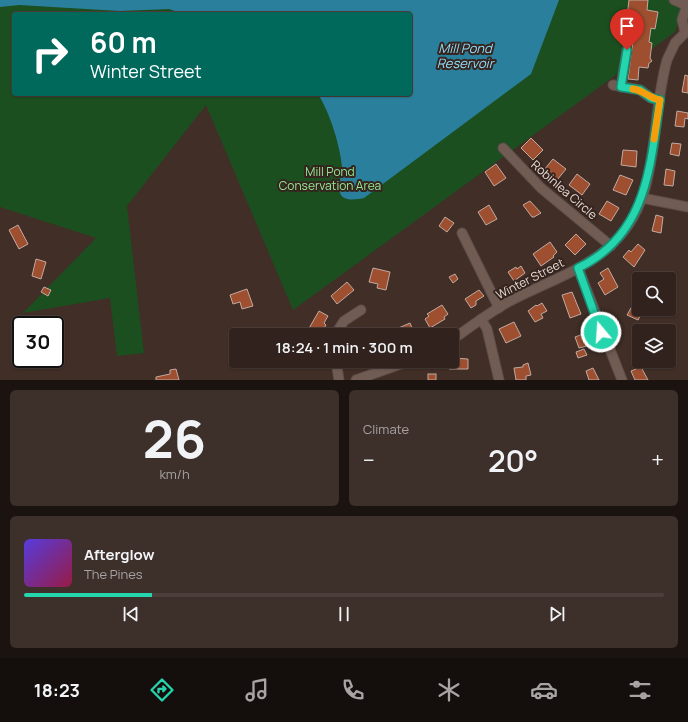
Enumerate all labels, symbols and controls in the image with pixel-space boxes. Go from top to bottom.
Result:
pin [610,9,644,50]
icon: arrive [616,15,638,37]
text: 60 m [90,23,157,61]
icon: right [24,28,76,80]
water label: Mill Pond Reservoir [437,39,496,72]
text: Winter Street [90,59,202,83]
street label: Robinlea Circle [528,156,601,223]
park label: Mill Pond Conservation Area [279,163,381,194]
street label: Winter Street [493,254,567,303]
map controls [632,272,676,368]
button: search [632,272,676,316]
position arrow [580,311,622,353]
speed limit sign: 30 [12,316,64,368]
button: layers [632,324,676,368]
text: 18:24 · 1 min · 300 m [275,337,413,358]
text: 26 [143,403,206,474]
text: Climate [363,420,409,438]
text: 20° [488,440,538,481]
text: − [363,445,375,475]
text: + [651,445,664,475]
text: km/h [159,465,190,483]
text: Afterglow [84,544,155,565]
text: The Pines [84,565,143,583]
icon: previous [120,603,142,625]
icon: pause [333,603,355,625]
icon: next [546,603,568,625]
icon: directions [148,676,176,704]
icon: music [243,676,271,704]
icon: phone [339,676,367,704]
icon: climate [435,676,463,704]
icon: car [530,676,558,704]
icon: filters [626,676,654,704]
text: 18:23 [34,678,80,702]

